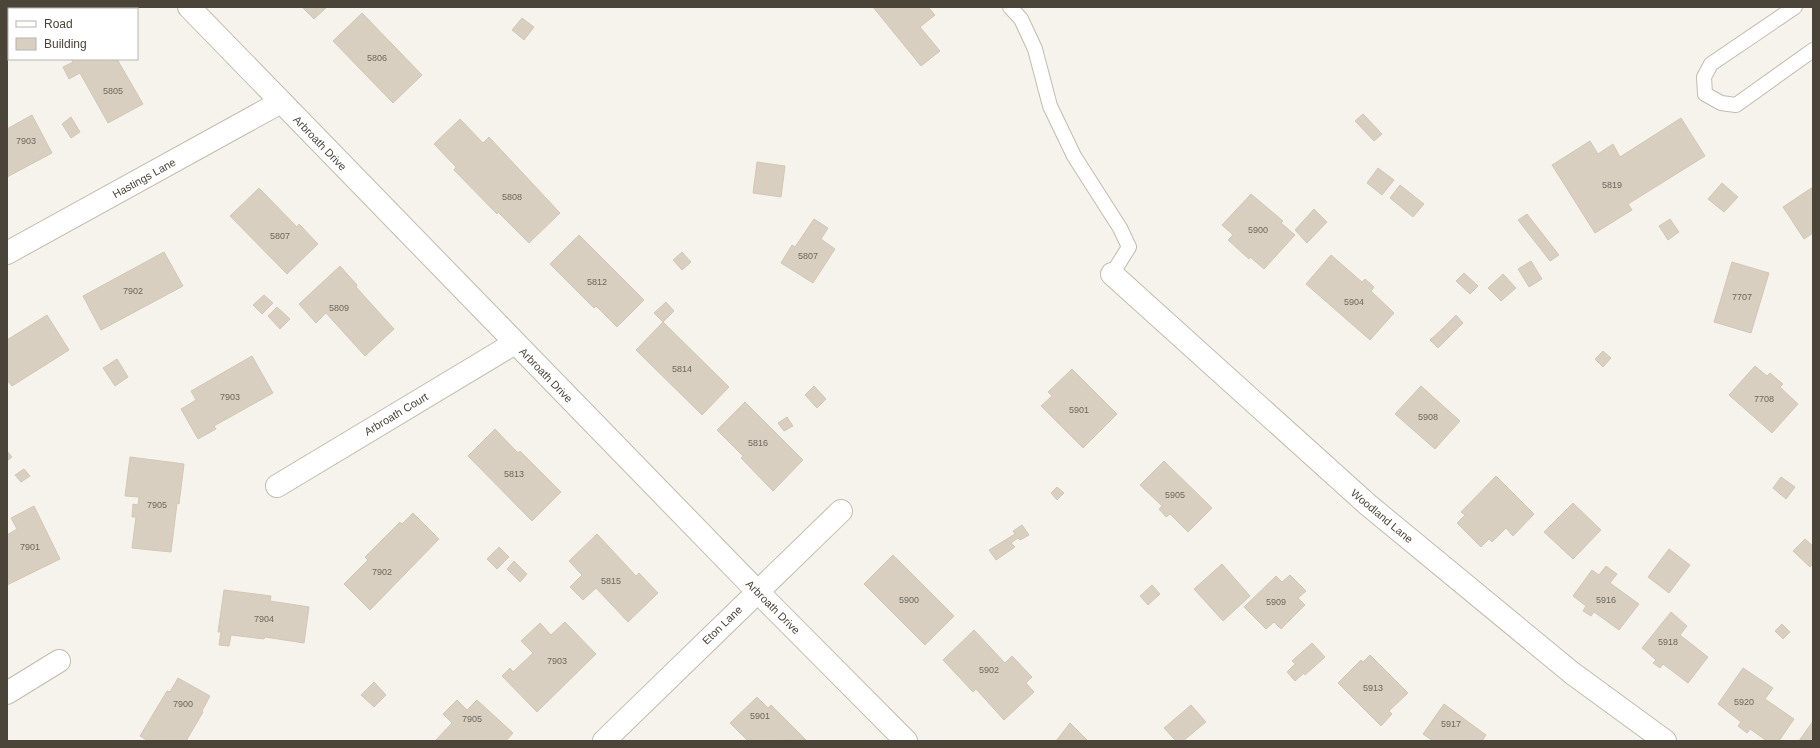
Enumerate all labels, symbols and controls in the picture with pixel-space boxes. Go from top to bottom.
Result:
legend [8,8,138,60]
text: Road [44,17,73,31]
text: Building [44,37,87,51]
house number: 5806 [367,53,387,63]
house number: 5805 [103,86,123,96]
street label: Arbroath Drive [291,113,349,173]
house number: 7903 [16,136,36,146]
street label: Hastings Lane [110,156,178,200]
house number: 5819 [1602,180,1622,190]
house number: 5808 [502,192,522,202]
house number: 5900 [1248,225,1268,235]
house number: 5807 [270,231,290,241]
house number: 5807 [798,251,818,261]
house number: 5812 [587,277,607,287]
house number: 7902 [123,286,143,296]
house number: 7707 [1732,292,1752,302]
house number: 5904 [1344,297,1364,307]
house number: 5809 [329,303,349,313]
street label: Arbroath Drive [517,345,575,405]
house number: 5814 [672,364,692,374]
street label: Arbroath Court [362,390,430,438]
house number: 7903 [220,392,240,402]
house number: 7708 [1754,394,1774,404]
house number: 5901 [1069,405,1089,415]
house number: 5908 [1418,412,1438,422]
house number: 5816 [748,438,768,448]
house number: 5813 [504,469,524,479]
street label: Woodland Lane [1349,487,1415,545]
house number: 5905 [1165,490,1185,500]
house number: 7905 [147,500,167,510]
house number: 7901 [20,542,40,552]
house number: 7902 [372,567,392,577]
house number: 5815 [601,576,621,586]
street label: Arbroath Drive [744,578,802,636]
house number: 5900 [899,595,919,605]
house number: 5916 [1596,595,1616,605]
house number: 5909 [1266,597,1286,607]
street label: Eton Lane [700,603,744,647]
house number: 7904 [254,614,274,624]
house number: 5918 [1658,637,1678,647]
house number: 7903 [547,656,567,666]
house number: 5902 [979,665,999,675]
house number: 5913 [1363,683,1383,693]
house number: 5920 [1734,697,1754,707]
house number: 7900 [173,699,193,709]
house number: 5901 [750,711,770,721]
house number: 7905 [462,714,482,724]
house number: 5917 [1441,719,1461,729]

